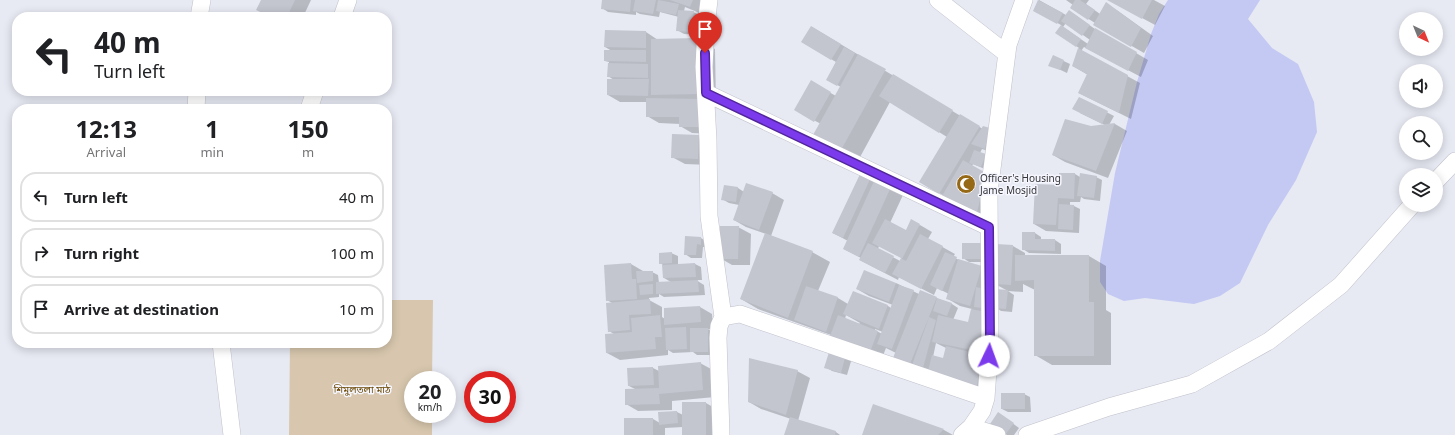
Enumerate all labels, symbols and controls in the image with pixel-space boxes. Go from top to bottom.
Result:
pin [688,12,722,53]
north arrow [1399,12,1443,56]
map controls [1399,12,1443,212]
icon: arrive [694,18,716,40]
text: 40 m [94,23,161,61]
icon: left [28,28,80,80]
text: Turn left [94,59,165,83]
button: sound [1399,64,1443,108]
text: 12:13 [75,112,137,145]
text: 1 [205,112,219,145]
text: 150 [287,112,329,145]
button: search [1399,116,1443,160]
text: Arrival [86,143,126,161]
text: min [200,143,224,161]
text: m [302,143,314,161]
button: layers [1399,168,1443,212]
place label: Officer's Housing Jame Mosjid [979,171,1061,197]
mosque icon: Officer's Housing Jame Mosjid [955,173,977,195]
icon: left [30,186,52,208]
text: Turn left [64,187,128,207]
text: 40 m [339,187,374,207]
icon: right [30,242,52,264]
text: Turn right [64,243,139,263]
text: 100 m [330,243,374,263]
icon: arrive [30,298,52,320]
text: Arrive at destination [64,299,219,319]
text: 10 m [339,299,374,319]
position arrow [968,335,1010,377]
speed limit sign: 30 [464,371,516,423]
text: 20 [419,378,441,405]
park label: শিমুলতলা মাঠ [333,382,391,396]
text: km/h [418,400,442,414]

